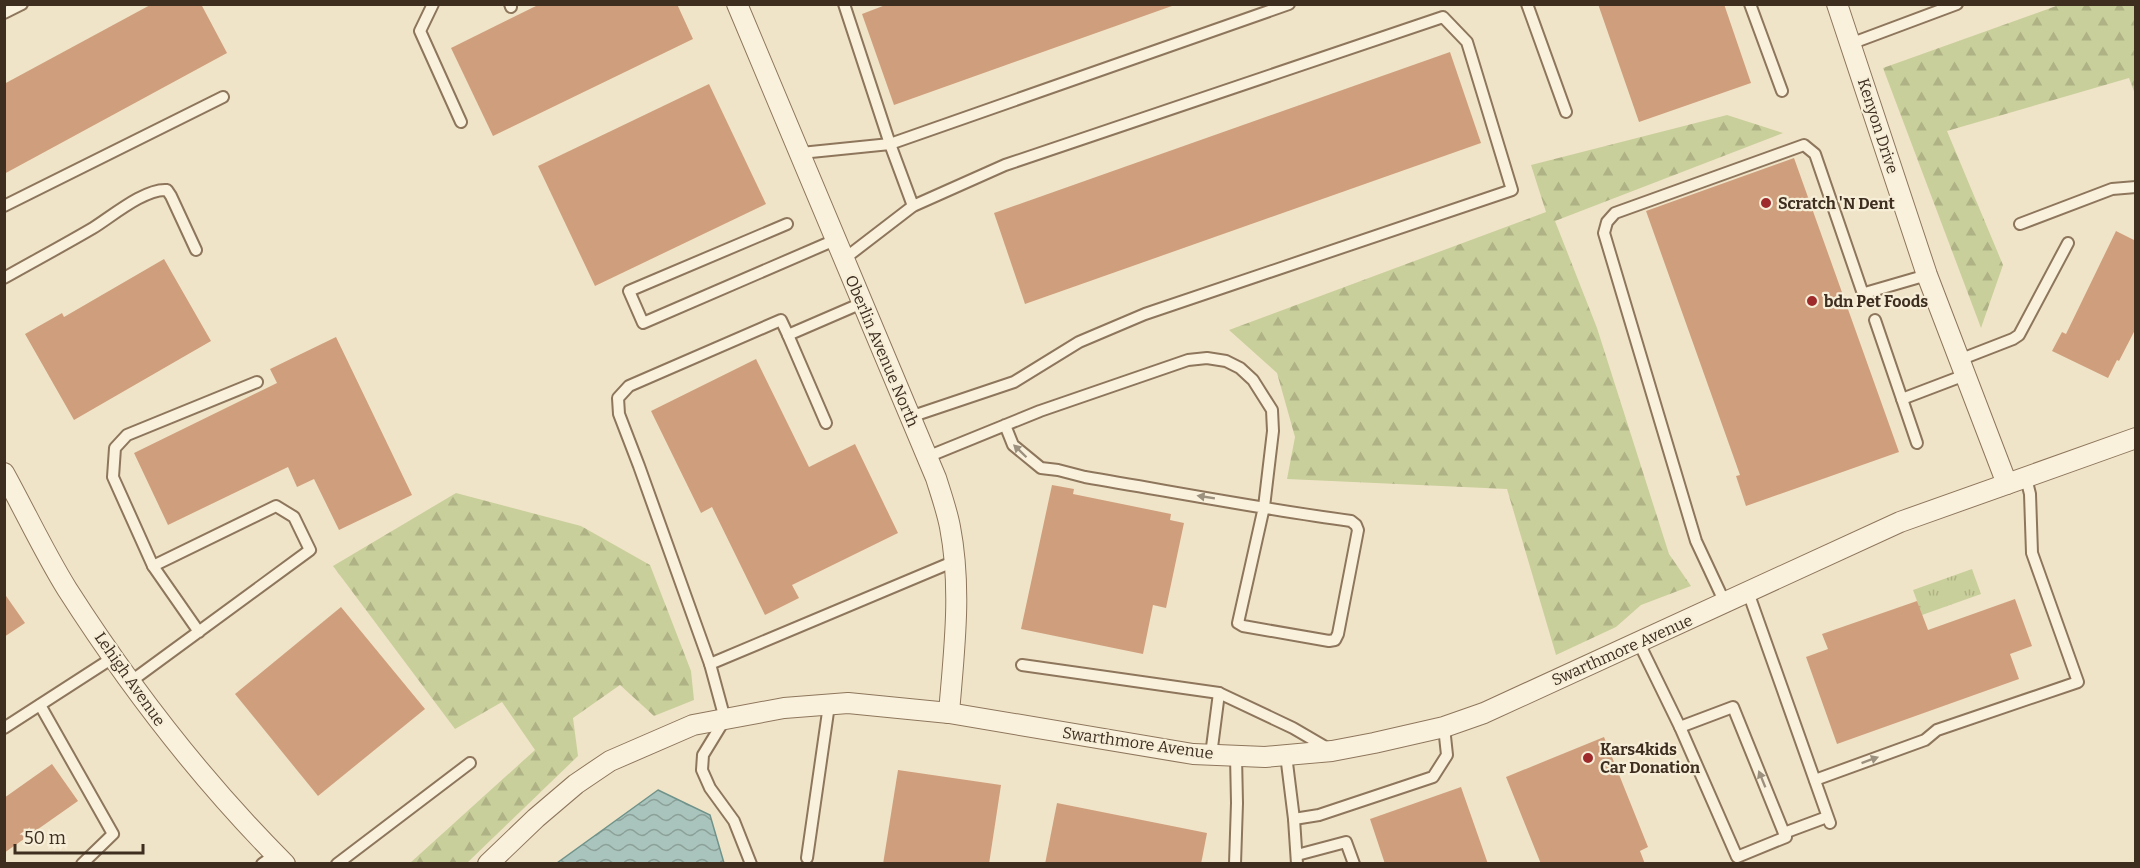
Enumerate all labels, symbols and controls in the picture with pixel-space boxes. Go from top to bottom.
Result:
street label: Kenyon Drive [1854,76,1902,176]
place label: Scratch 'N Dent [1778,194,1896,213]
marker: Scratch 'N Dent [1759,196,1773,210]
street label: Oberlin Avenue North [841,272,923,430]
place label: bdn Pet Foods [1824,292,1928,311]
marker: bdn Pet Foods [1805,294,1819,308]
one-way arrow [1013,444,1028,458]
one-way arrow [1196,493,1215,502]
street label: Swarthmore Avenue [1549,610,1695,690]
street label: Lehigh Avenue [91,628,169,730]
street label: Swarthmore Avenue [1061,723,1215,763]
place label: Kars4kids Car Donation [1600,740,1701,777]
marker: Kars4kids Car Donation [1581,751,1595,765]
one-way arrow [1861,755,1879,765]
one-way arrow [1757,769,1767,787]
scale bar [15,817,142,855]
text: 50 m [24,827,66,849]

